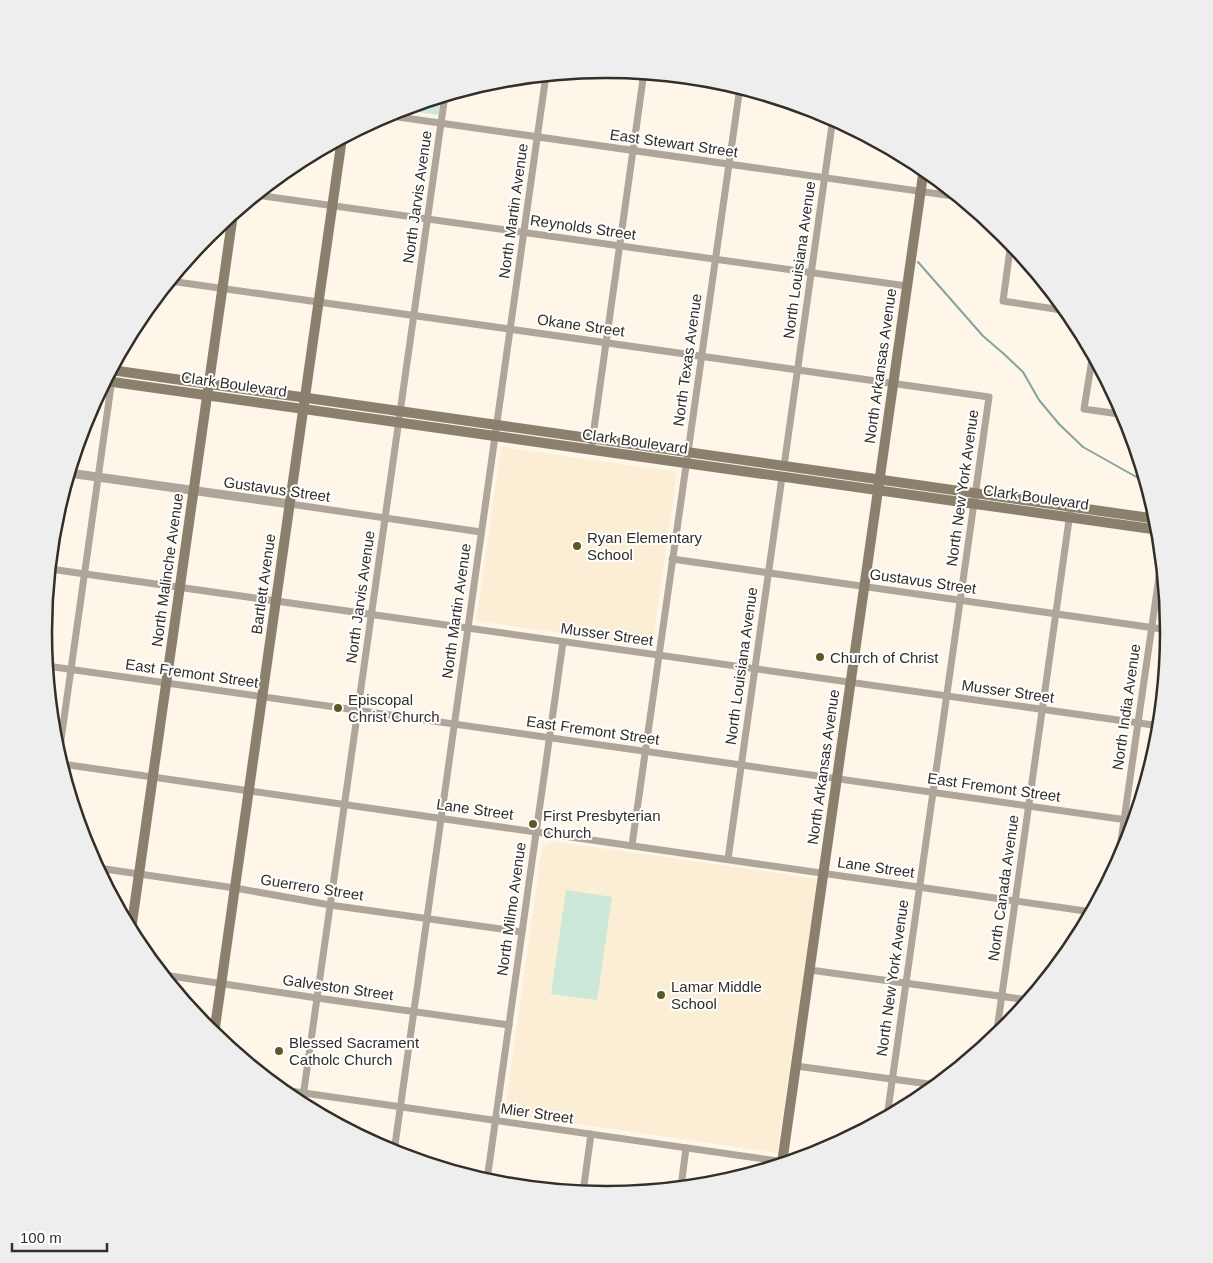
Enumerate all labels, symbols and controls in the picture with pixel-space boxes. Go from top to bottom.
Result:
street label: East Stewart Street [609,126,740,161]
street label: North Jarvis Avenue [399,129,435,265]
street label: North Martin Avenue [495,142,531,280]
street label: North Louisiana Avenue [780,180,818,340]
street label: Reynolds Street [529,211,638,243]
street label: North Arkansas Avenue [861,287,899,445]
street label: North Texas Avenue [669,293,705,427]
street label: Okane Street [536,310,627,340]
street label: Clark Boulevard [180,368,288,400]
street label: North New York Avenue [943,409,981,567]
street label: Clark Boulevard [581,425,689,457]
street label: Gustavus Street [223,473,332,505]
street label: Clark Boulevard [982,481,1090,513]
street label: North Malinche Avenue [148,492,186,648]
street label: North Jarvis Avenue [342,529,378,665]
place label: Ryan Elementary School [587,529,703,563]
street label: Bartlett Avenue [248,533,278,635]
marker: Ryan Elementary School [571,540,583,552]
street label: North Martin Avenue [438,542,474,680]
street label: Gustavus Street [869,565,978,597]
street label: North Louisiana Avenue [722,586,760,746]
street label: Musser Street [560,619,655,649]
street label: North India Avenue [1109,643,1143,771]
place label: Church of Christ [830,649,939,666]
marker: Church of Christ [814,651,826,663]
street label: East Fremont Street [124,655,260,691]
street label: Musser Street [961,676,1056,706]
street label: North Arkansas Avenue [804,688,842,846]
place label: Episcopal Christ Church [348,691,440,725]
marker: Episcopal Christ Church [332,702,344,714]
street label: East Fremont Street [525,712,661,748]
street label: East Fremont Street [926,769,1062,805]
street label: Lane Street [435,795,515,823]
place label: First Presbyterian Church [543,807,661,841]
street label: North Canada Avenue [984,814,1022,962]
marker: First Presbyterian Church [527,818,539,830]
street label: North Milmo Avenue [493,841,529,977]
street label: Lane Street [836,853,916,881]
street label: Guerrero Street [259,870,366,904]
street label: North New York Avenue [873,899,911,1057]
street label: Galveston Street [281,971,395,1003]
place label: Lamar Middle School [671,978,762,1012]
marker: Lamar Middle School [655,989,667,1001]
place label: Blessed Sacrament Catholc Church [289,1034,420,1068]
marker: Blessed Sacrament Catholc Church [273,1045,285,1057]
street label: Mier Street [499,1099,575,1127]
scale bar [12,1220,108,1252]
text: 100 m [20,1229,62,1246]

